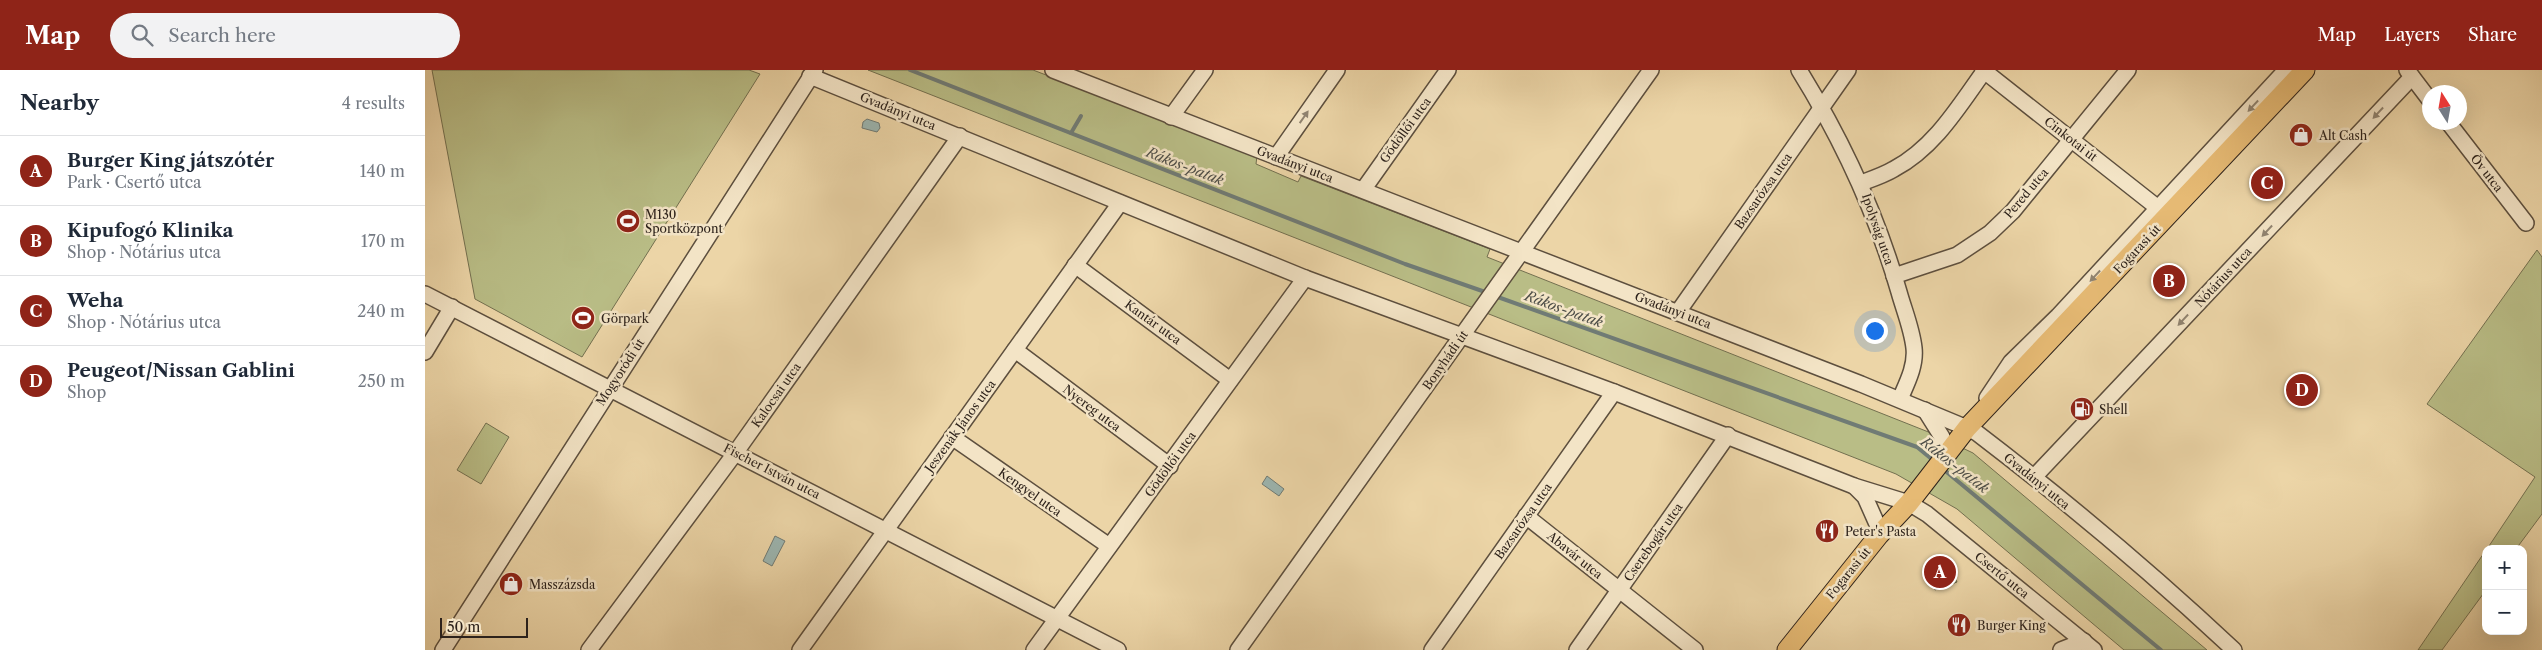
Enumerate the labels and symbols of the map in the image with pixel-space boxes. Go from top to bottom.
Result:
north arrow [2422,85,2467,130]
street label: Gvadányi utca [858,89,939,133]
street label: Gödöllői utca [1376,94,1434,166]
one-way arrow [2247,99,2259,111]
one-way arrow [2372,106,2384,118]
one-way arrow [1299,110,1309,124]
street label: Cinkotai út [2042,114,2101,165]
shop icon: Alt Cash [2288,122,2314,148]
place label: Alt Cash [2318,128,2368,143]
water label: Rákos-patak [1143,143,1227,189]
street label: Gvadányi utca [1255,143,1336,186]
street label: Bazsarózsa utca [1731,149,1795,232]
street label: Öv utca [2468,151,2508,195]
street label: Pered utca [2001,164,2052,221]
pin: C [2251,164,2283,202]
street label: Ipolyság utca [1859,191,1897,267]
place label: M130 Sportközpont [645,207,723,236]
sports icon: M130 Sportközpont [615,208,641,234]
street label: Fogarasi út [2110,221,2164,277]
one-way arrow [2261,225,2273,237]
street label: Nótárius utca [2191,243,2255,310]
pin: B [2153,262,2185,300]
one-way arrow [2089,270,2101,282]
water label: Rákos-patak [1522,286,1606,332]
street label: Gvadányi utca [1633,289,1714,332]
street label: Kantár utca [1122,297,1185,348]
sports icon: Görpark [570,305,596,331]
place label: Görpark [601,311,650,326]
one-way arrow [2177,314,2189,326]
your location [1862,318,1888,344]
street label: Bonyhádi út [1419,327,1471,393]
street label: Mogyoródi út [593,335,648,408]
street label: Kalocsai utca [748,359,804,430]
pin: D [2286,371,2318,409]
street label: Jeszenák János utca [920,376,999,477]
street label: Nyereg utca [1060,382,1124,435]
fuel station icon: Shell [2069,396,2095,422]
place label: Shell [2099,402,2128,417]
street label: Gödöllői utca [1141,428,1199,500]
water label: Rákos-patak [1917,432,1993,498]
street label: Fischer István utca [721,440,823,502]
street label: Gvadányi utca [2001,450,2074,513]
street label: Kengyel utca [996,465,1065,520]
street label: Bazsarózsa utca [1491,479,1555,562]
street label: Cserebogár utca [1620,499,1686,584]
restaurant icon: Peter's Pasta [1814,518,1840,544]
place label: Peter's Pasta [1845,524,1917,539]
street label: Abavár utca [1543,527,1606,582]
street label: Fogarasi út [1823,544,1874,602]
street label: Csertő utca [1972,549,2033,602]
pin: A [1924,553,1956,591]
shop icon: Masszázsda [498,571,524,597]
place label: Masszázsda [529,577,596,592]
restaurant icon: Burger King [1946,612,1972,638]
scale bar [440,615,527,638]
place label: Burger King [1977,618,2046,633]

